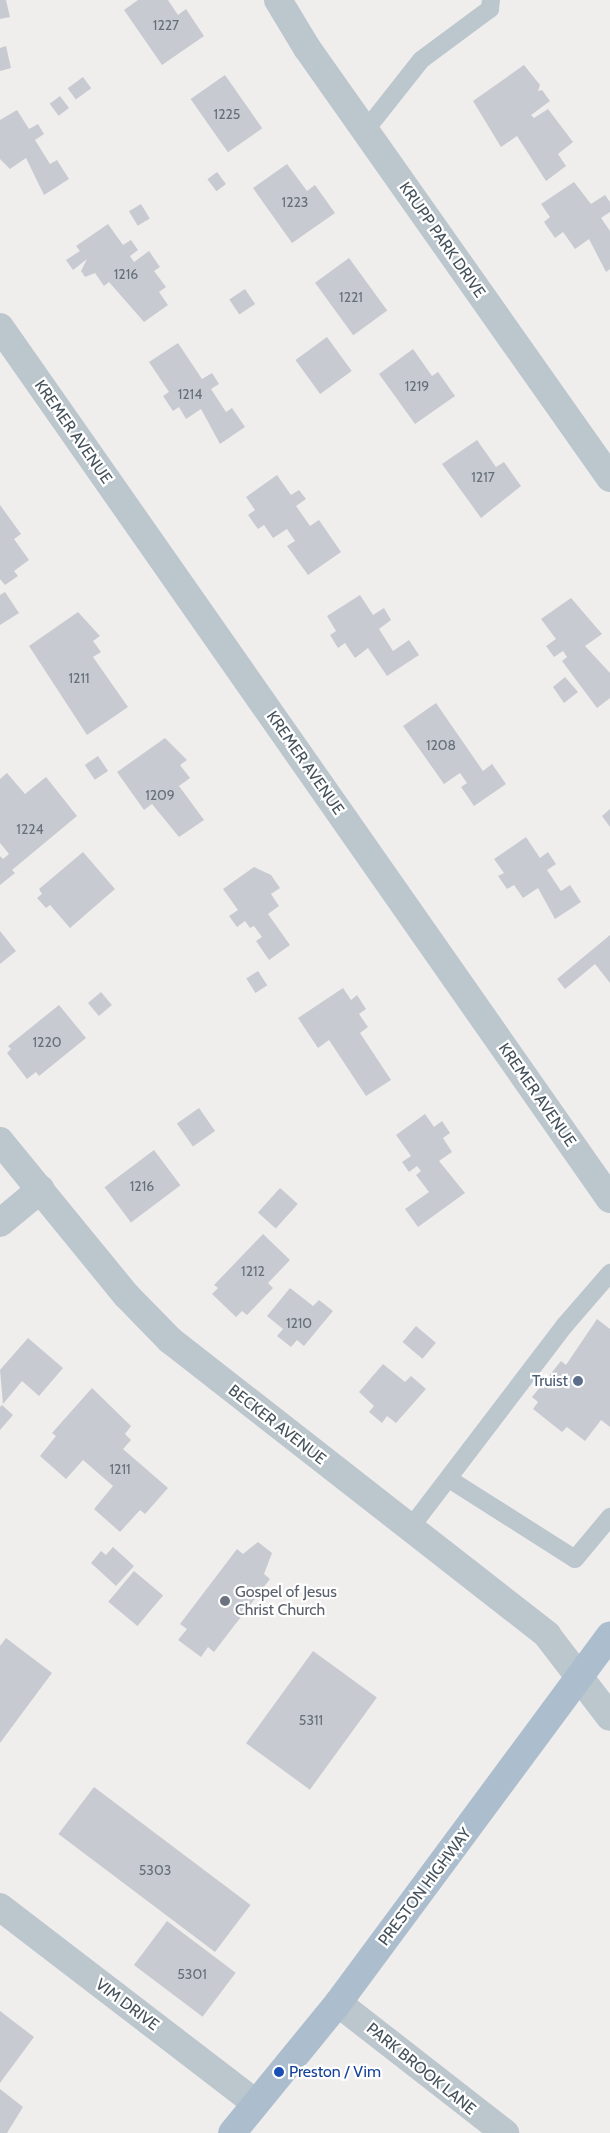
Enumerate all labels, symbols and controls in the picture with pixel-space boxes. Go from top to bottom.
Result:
house number: 1227 [153,17,179,33]
house number: 1225 [214,106,240,122]
street label: KRUPP PARK DRIVE [395,178,489,302]
house number: 1223 [282,194,308,210]
house number: 1216 [114,266,138,282]
house number: 1221 [339,289,363,305]
street label: KREMER AVENUE [30,377,116,487]
house number: 1219 [405,378,429,394]
house number: 1214 [178,386,202,402]
house number: 1217 [471,469,495,485]
house number: 1211 [68,670,90,686]
street label: KREMER AVENUE [262,708,348,818]
house number: 1208 [426,737,456,753]
house number: 1209 [145,787,175,803]
house number: 1224 [16,821,44,837]
house number: 1220 [32,1034,62,1050]
street label: KREMER AVENUE [494,1040,580,1150]
house number: 1216 [130,1178,154,1194]
house number: 1212 [241,1263,265,1279]
house number: 1210 [286,1315,312,1331]
place label: Truist [532,1371,568,1391]
marker: Truist [572,1375,584,1387]
street label: BECKER AVENUE [224,1381,330,1469]
house number: 1211 [109,1461,131,1477]
place label: Gospel of Jesus Christ Church [235,1582,337,1620]
marker: Gospel of Jesus Christ Church [219,1595,231,1607]
house number: 5311 [299,1712,323,1728]
street label: PRESTON HIGHWAY [375,1824,475,1950]
house number: 5303 [139,1862,171,1878]
house number: 5301 [177,1966,207,1982]
street label: VIM DRIVE [92,1975,162,2035]
street label: PARK BROOK LANE [362,2019,480,2119]
place label: Preston / Vim [289,2062,381,2082]
marker: Preston / Vim [273,2066,285,2078]

